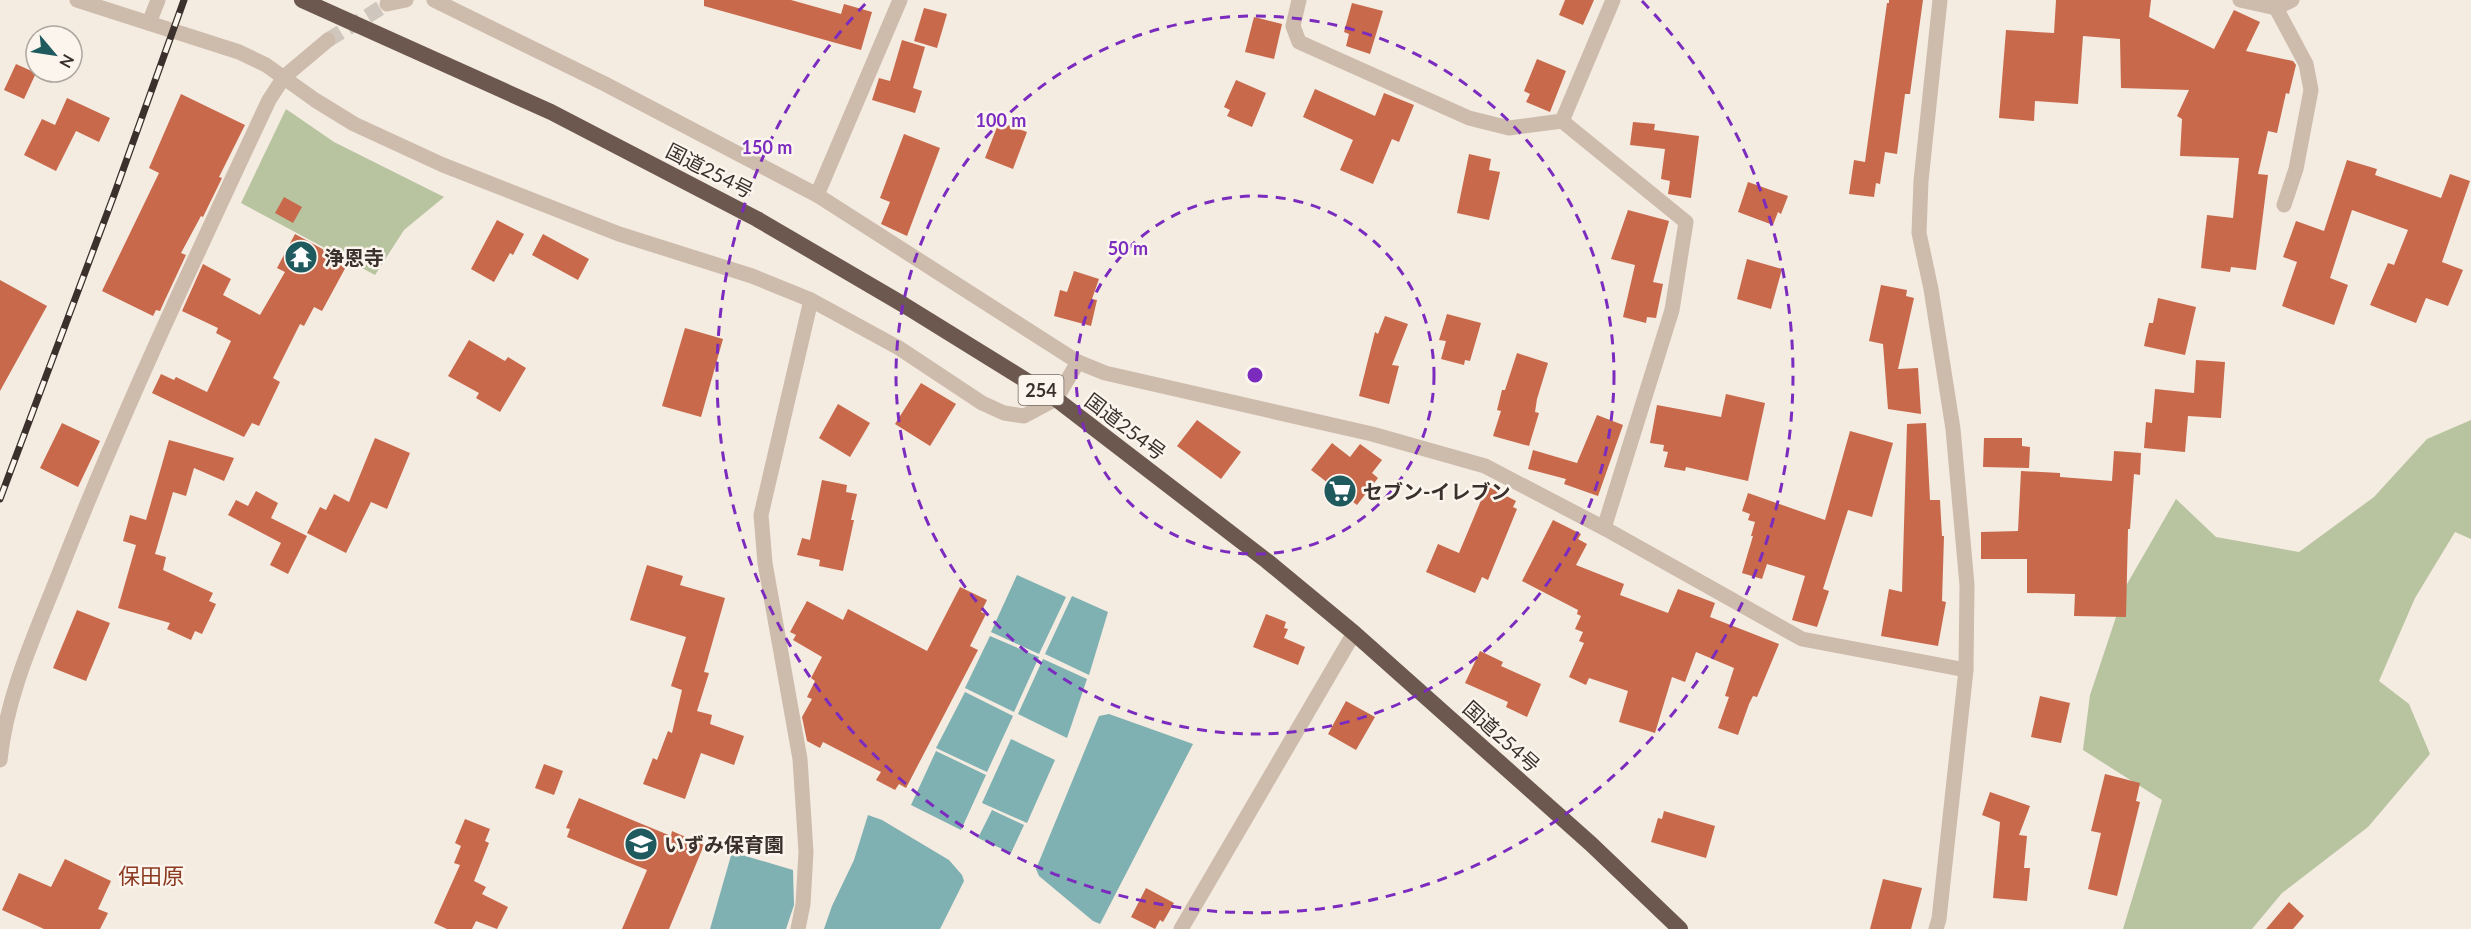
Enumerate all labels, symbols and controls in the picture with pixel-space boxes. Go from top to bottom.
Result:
north arrow [24,24,84,84]
text: N [56,52,79,72]
text: 100 m [976,109,1026,131]
text: 150 m [742,136,792,158]
street label: 国道254号 [662,138,758,202]
text: 50 m [1108,237,1148,259]
temple icon: 浄恩寺 [283,239,319,275]
place label: 浄恩寺 [324,245,384,269]
centre of rings [1245,365,1265,385]
road number: 254 [1018,375,1064,405]
street label: 国道254号 [1081,388,1171,464]
supermarket icon: セブン-イレブン [1322,473,1358,509]
place label: セブン-イレブン [1363,479,1510,503]
street label: 国道254号 [1459,695,1545,777]
school or university icon: いずみ保育園 [623,826,659,862]
place label: いずみ保育園 [664,832,784,856]
district label: 保田原 [118,862,184,889]

